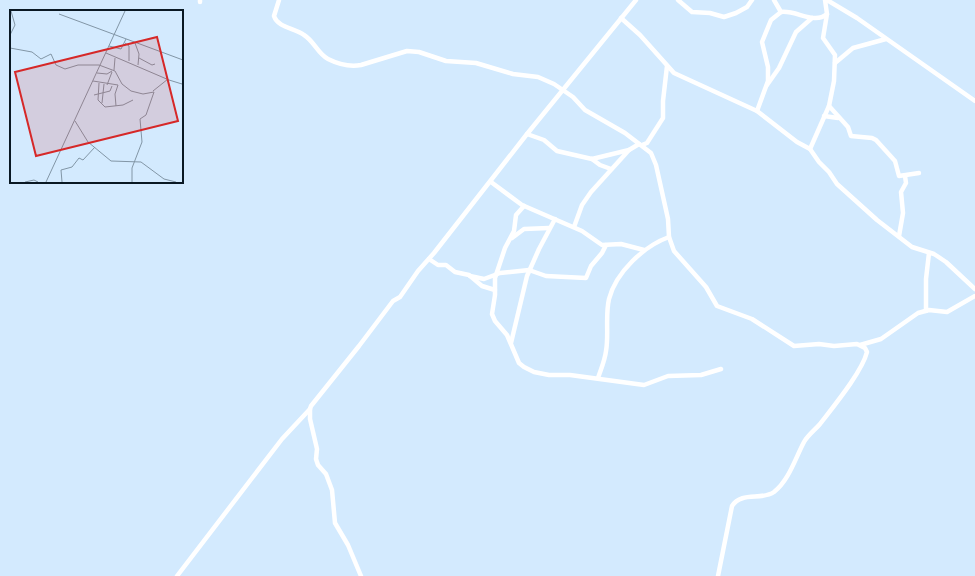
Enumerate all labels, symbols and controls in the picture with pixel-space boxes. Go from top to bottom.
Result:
inset map [10,10,183,183]

